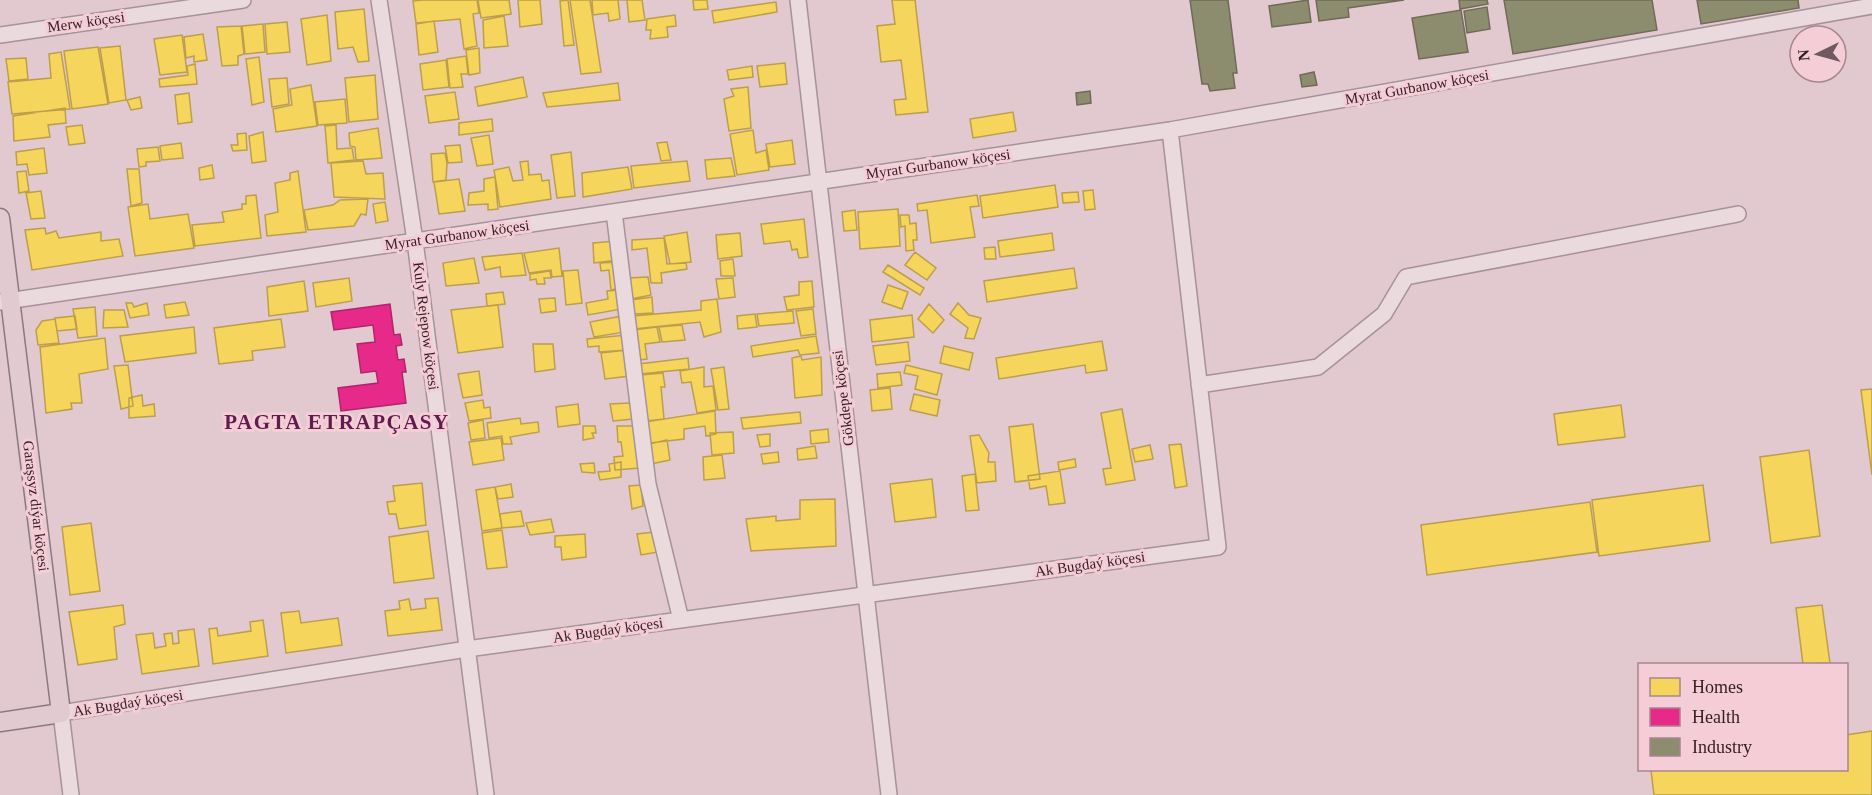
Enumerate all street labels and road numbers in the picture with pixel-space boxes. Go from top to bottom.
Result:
street label: Merw köçesi [46,9,126,35]
street label: Myrat Gurbanow köçesi [1344,66,1490,108]
street label: Myrat Gurbanow köçesi [865,146,1011,182]
street label: Myrat Gurbanow köçesi [384,217,530,253]
street label: Kuly Rejepow köçesi [410,261,442,391]
street label: Gökdepe köçesi [829,349,857,447]
street label: Garaşsyz diýar köçesi [20,440,52,572]
street label: Ak Bugdaý köçesi [1034,548,1146,580]
street label: Ak Bugdaý köçesi [552,614,664,646]
street label: Ak Bugdaý köçesi [72,686,184,720]

